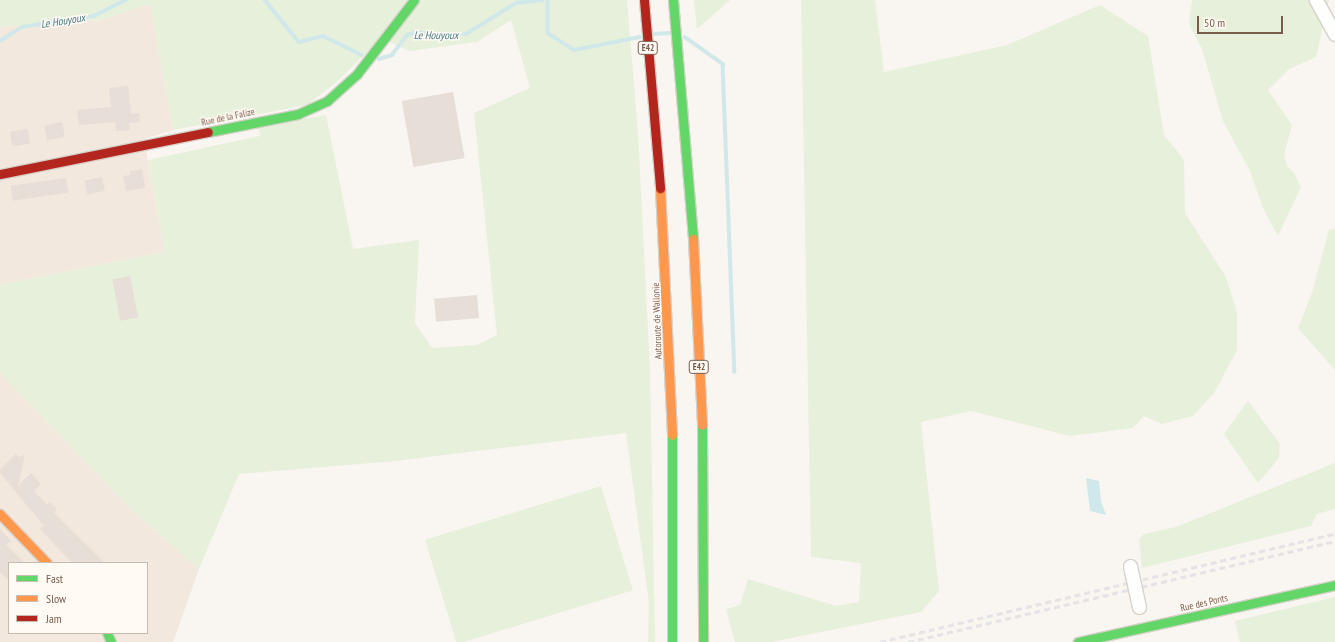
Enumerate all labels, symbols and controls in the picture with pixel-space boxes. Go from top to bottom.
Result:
scale bar [1199,8,1285,34]
water label: Le Houyoux [40,11,86,31]
text: 50 m [1204,15,1225,30]
water label: Le Houyoux [414,28,458,42]
road number: E42 [637,41,659,55]
street label: Rue de la Falize [200,105,256,129]
street label: Autoroute de Wallonie [650,282,664,360]
road number: E42 [688,360,710,374]
legend [8,562,148,634]
text: Fast [46,571,63,586]
text: Slow [46,591,66,606]
street label: Rue des Ponts [1179,592,1229,614]
text: Jam [46,611,62,626]

